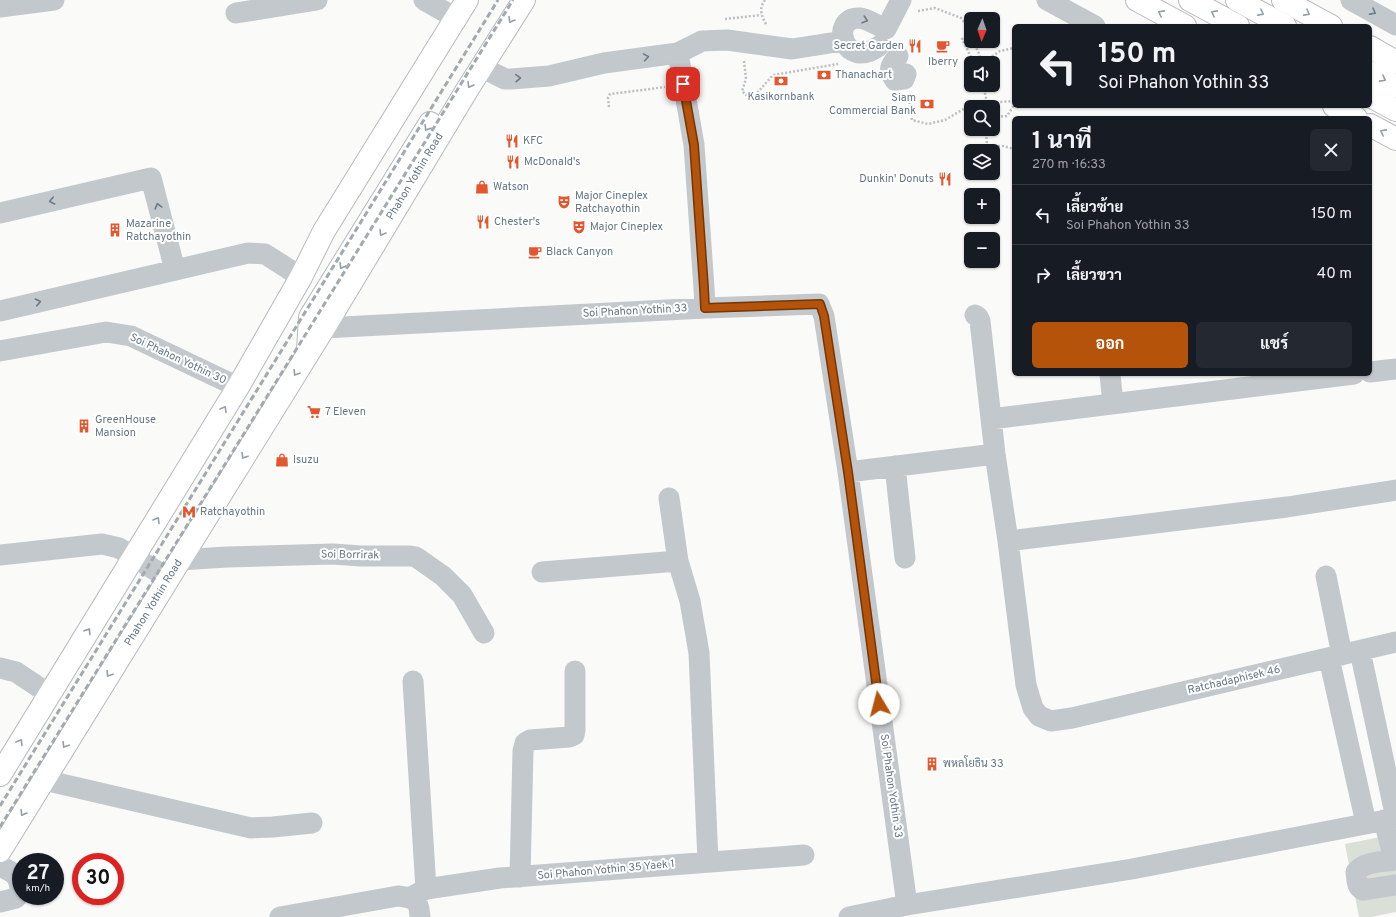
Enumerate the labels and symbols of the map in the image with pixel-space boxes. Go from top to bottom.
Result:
one-way arrow [1257,8,1264,16]
one-way arrow [1303,8,1310,16]
one-way arrow [1369,8,1377,15]
one-way arrow [1158,10,1165,18]
one-way arrow [1211,10,1218,18]
north arrow [964,12,1000,48]
one-way arrow [861,15,868,24]
one-way arrow [508,16,516,23]
restaurant icon: Secret Garden [907,38,923,54]
cafe icon: Iberry [935,38,951,54]
place label: Secret Garden [834,39,904,53]
one-way arrow [643,53,649,62]
place label: Iberry [928,55,958,69]
pin [666,67,700,101]
bank icon: Thanachart [816,67,832,83]
place label: Thanachart [835,68,892,82]
bank icon: Kasikornbank [773,73,789,89]
one-way arrow [515,74,521,83]
one-way arrow [1379,74,1386,82]
one-way arrow [468,81,475,88]
place label: Kasikornbank [747,90,815,104]
place label: Siam Commercial Bank [829,91,916,118]
bank icon: Siam Commercial Bank [919,96,935,112]
one-way arrow [424,124,432,131]
street label: Phahon Yothin Road [384,130,447,223]
one-way arrow [1380,130,1387,137]
restaurant icon: KFC [504,133,520,149]
place label: KFC [523,134,543,148]
restaurant icon: McDonald's [505,154,521,170]
place label: McDonald's [524,155,580,169]
restaurant icon: Dunkin' Donuts [937,171,953,187]
place label: Dunkin' Donuts [859,172,934,186]
shop icon: Watson [474,179,490,195]
place label: Watson [493,180,529,194]
place label: Major Cineplex Ratchayothin [575,189,648,216]
theatre icon: Major Cineplex Ratchayothin [556,194,572,210]
one-way arrow [49,196,55,204]
one-way arrow [154,202,163,209]
restaurant icon: Chester's [475,214,491,230]
place label: Chester's [494,215,540,229]
place label: Mazarine Ratchayothin [126,217,191,244]
theatre icon: Major Cineplex [571,219,587,235]
place label: Major Cineplex [590,220,663,234]
building icon: Mazarine Ratchayothin [107,222,123,238]
one-way arrow [379,229,386,236]
cafe icon: Black Canyon [527,244,543,260]
place label: Black Canyon [546,245,613,259]
one-way arrow [339,262,346,269]
one-way arrow [35,299,41,307]
street label: Soi Phahon Yothin 33 [582,301,688,321]
street label: Soi Phahon Yothin 30 [127,330,229,388]
one-way arrow [294,368,301,375]
supermarket icon: 7 Eleven [306,404,322,420]
place label: 7 Eleven [325,405,366,419]
one-way arrow [220,406,227,413]
place label: GreenHouse Mansion [95,413,156,440]
building icon: GreenHouse Mansion [76,418,92,434]
one-way arrow [241,452,249,459]
shop icon: Isuzu [274,452,290,468]
place label: Isuzu [293,453,319,467]
metro station icon: Ratchayothin [181,504,197,520]
place label: Ratchayothin [200,505,265,519]
one-way arrow [152,517,159,524]
street label: Soi Borrirak [321,547,379,563]
street label: Phahon Yothin Road [122,557,186,648]
one-way arrow [84,628,91,635]
street label: Ratchadaphisek 46 [1186,663,1282,697]
one-way arrow [107,670,114,677]
position arrow [858,683,900,725]
street label: Soi Phahon Yothin 33 [877,733,905,839]
one-way arrow [16,739,23,746]
one-way arrow [63,741,70,748]
place label: พหลโยธิน 33 [943,755,1004,771]
building icon: พหลโยธิน 33 [924,756,940,772]
one-way arrow [21,809,28,816]
speed limit sign: 30 [72,853,124,905]
street label: Soi Phahon Yothin 35 Yaek 1 [537,857,675,883]

